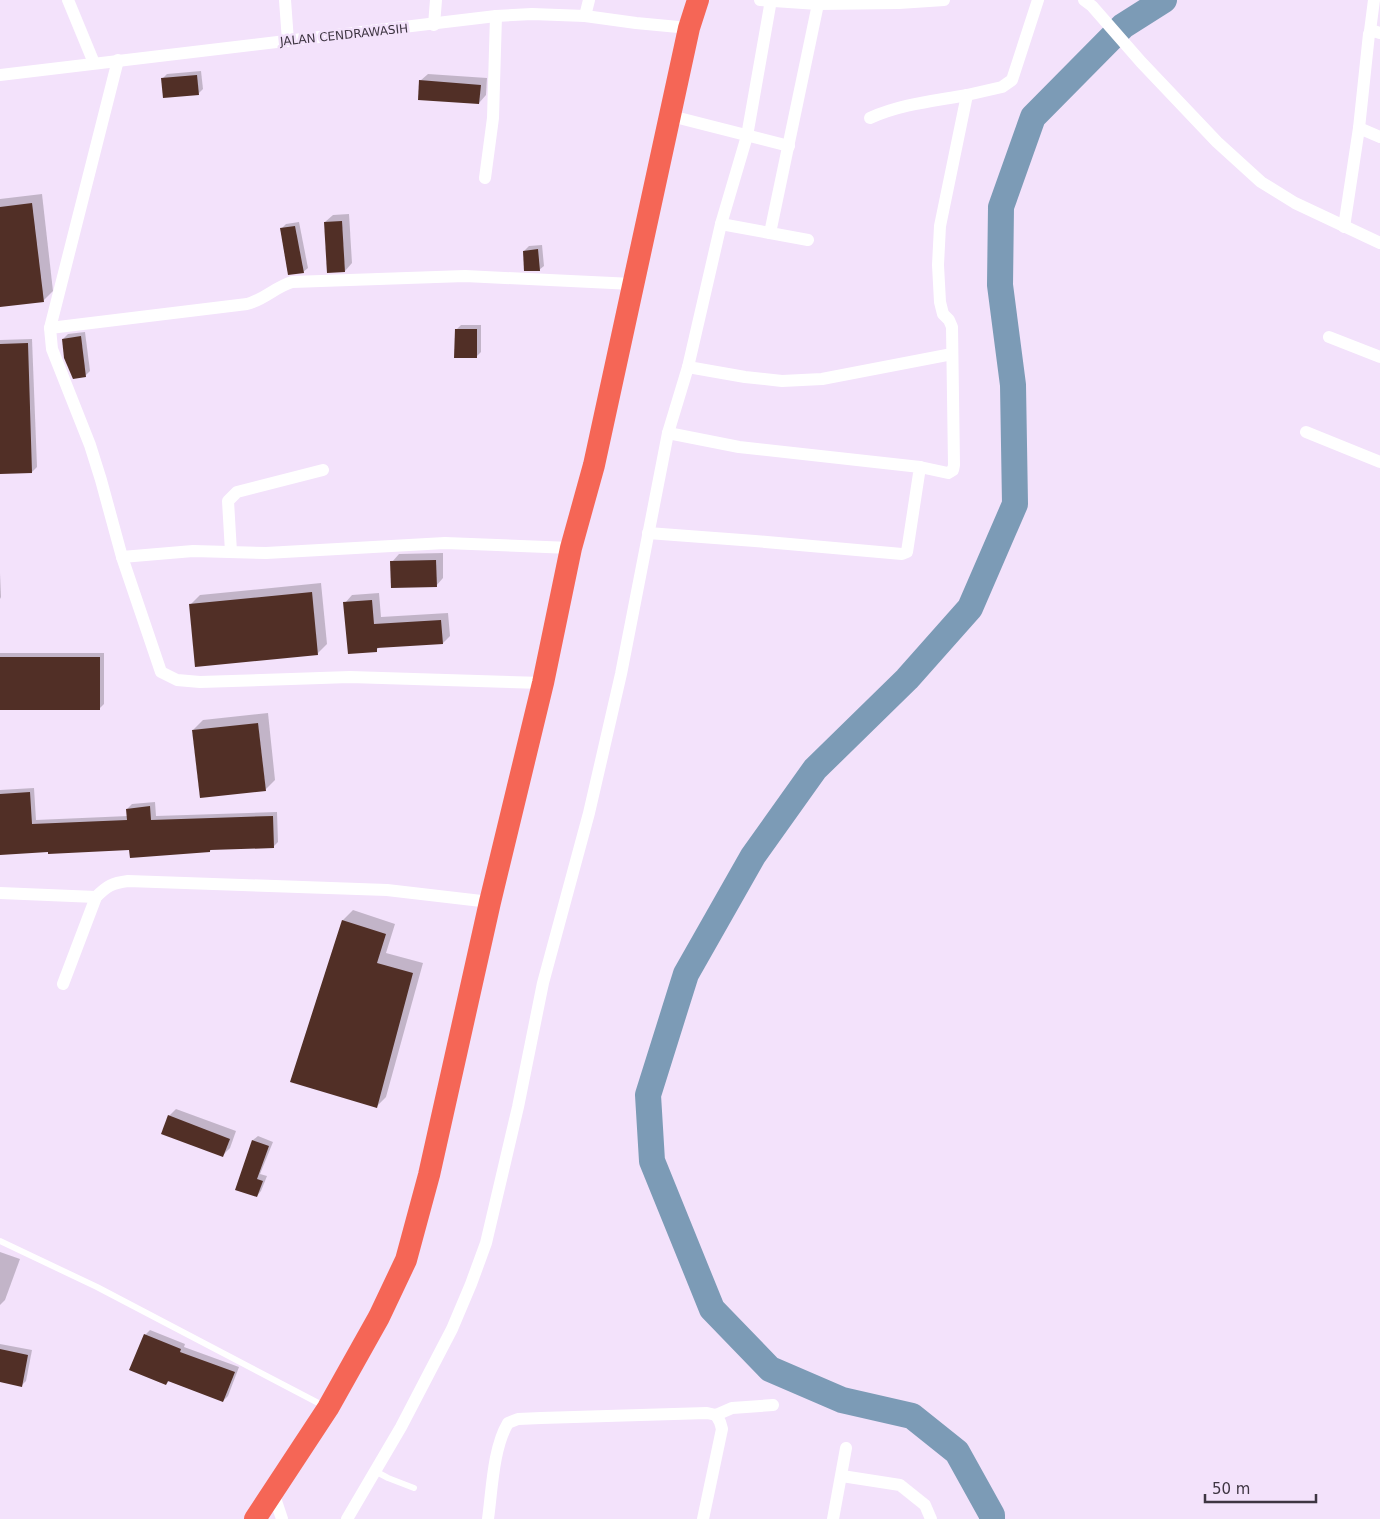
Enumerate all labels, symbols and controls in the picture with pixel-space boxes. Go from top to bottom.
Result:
street label: JALAN CENDRAWASIH [278,21,409,49]
scale bar [1205,1472,1316,1504]
text: 50 m [1212,1480,1250,1498]

